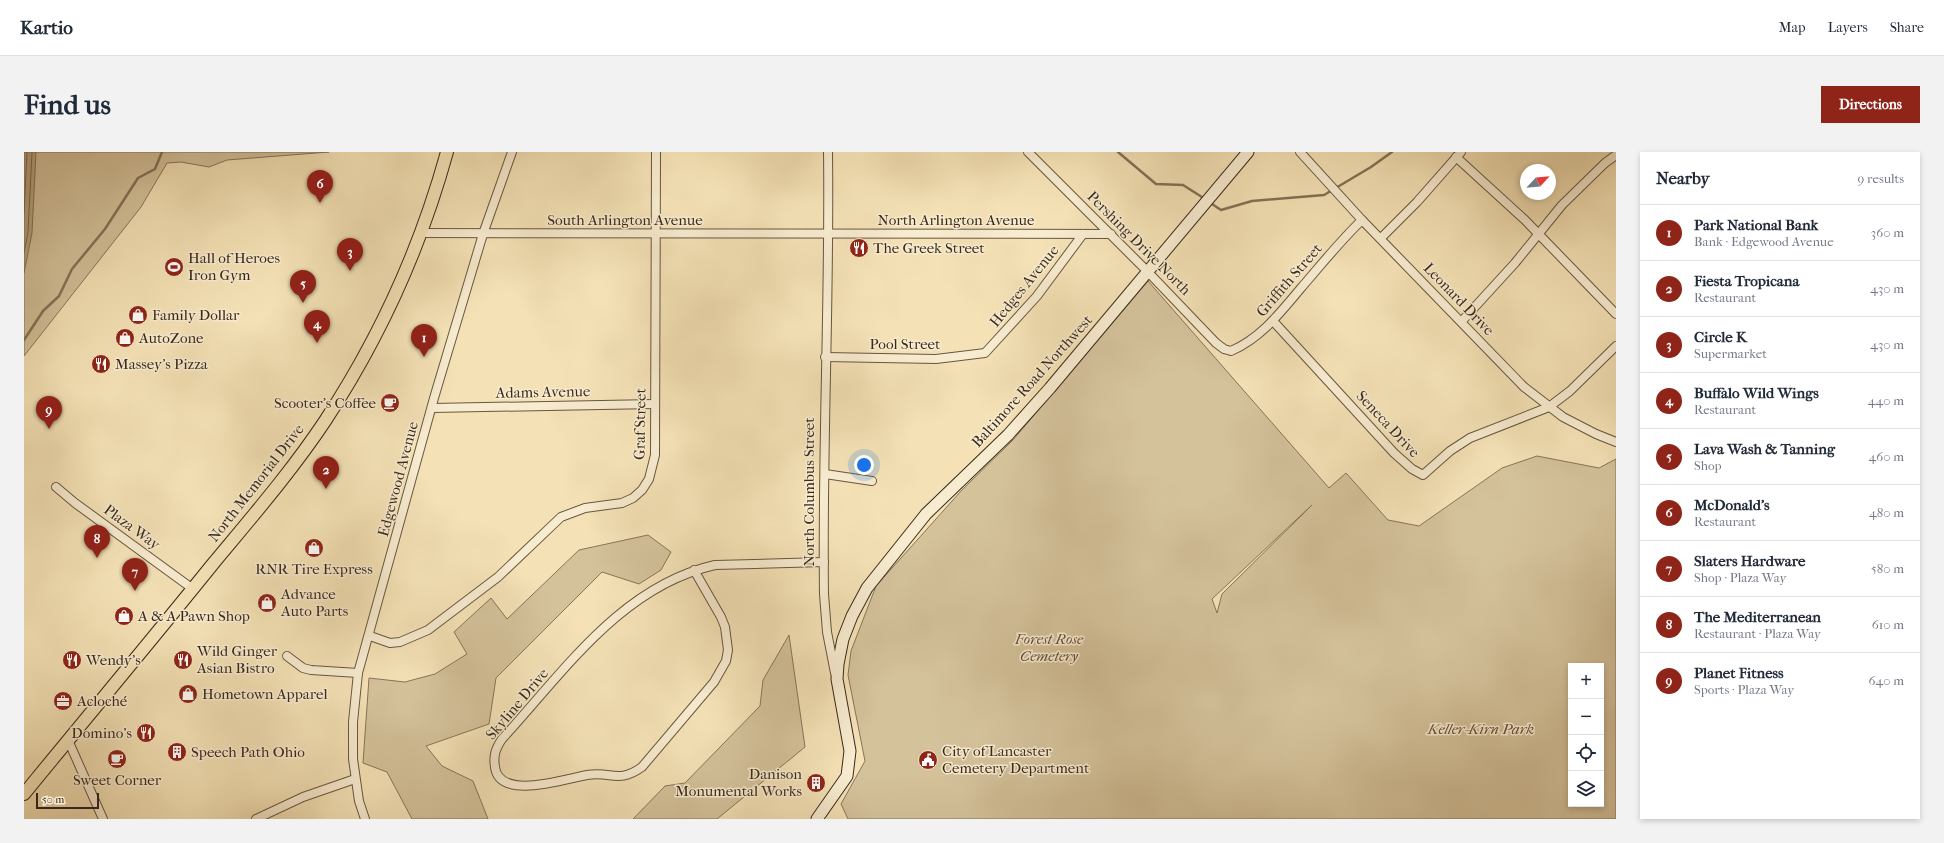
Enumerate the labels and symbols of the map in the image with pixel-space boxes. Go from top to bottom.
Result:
north arrow [1520,164,1556,200]
pin: 6 [307,170,333,203]
street label: Pershing Drive North [1083,187,1195,299]
street label: South Arlington Avenue [547,211,703,229]
street label: North Arlington Avenue [878,211,1035,229]
restaurant icon: The Greek Street [848,237,870,259]
pin: 3 [337,238,363,271]
place label: The Greek Street [873,239,985,257]
street label: Griffith Street [1252,239,1326,320]
street label: Hedges Avenue [986,241,1063,330]
place label: Hall of Heroes Iron Gym [188,249,280,284]
sports icon: Hall of Heroes Iron Gym [163,256,185,278]
street label: Leonard Drive [1420,259,1498,339]
pin: 5 [290,270,316,303]
shop icon: Family Dollar [127,304,149,326]
place label: Family Dollar [152,306,240,324]
pin: 4 [304,310,330,343]
street label: Baltimore Road Northwest [968,311,1097,451]
pin: 1 [411,324,437,357]
shop icon: AutoZone [114,327,136,349]
place label: AutoZone [138,329,204,347]
street label: Pool Street [870,335,941,353]
restaurant icon: Massey's Pizza [90,353,112,375]
place label: Massey's Pizza [115,355,209,373]
street label: Adams Avenue [495,382,591,402]
street label: Graf Street [630,387,650,460]
street label: Seneca Drive [1353,387,1424,462]
cafe icon: Scooter's Coffee [379,392,401,414]
place label: Scooter's Coffee [274,394,377,412]
pin: 9 [36,396,62,429]
street label: North Columbus Street [800,417,818,567]
street label: Edgewood Avenue [374,419,422,539]
street label: North Memorial Drive [204,420,308,546]
your location [854,455,874,475]
pin: 2 [313,456,339,489]
street label: Plaza Way [100,501,165,554]
pin: 8 [84,525,110,558]
shop icon: RNR Tire Express [303,537,325,559]
pin: 7 [122,558,148,591]
place label: RNR Tire Express [255,560,373,578]
place label: Advance Auto Parts [280,585,349,620]
shop icon: Advance Auto Parts [256,592,278,614]
shop icon: A & A Pawn Shop [113,605,135,627]
place label: A & A Pawn Shop [137,607,250,625]
park label: Forest Rose Cemetery [1014,630,1084,665]
place label: Wild Ginger Asian Bistro [196,642,278,677]
restaurant icon: Wendy's [61,649,83,671]
restaurant icon: Wild Ginger Asian Bistro [172,649,194,671]
place label: Wendy's [85,651,141,669]
street label: Skyline Drive [482,664,553,743]
shop icon: Hometown Apparel [177,683,199,705]
place label: Hometown Apparel [202,685,328,703]
office icon: Acloché [52,690,74,712]
place label: Acloché [76,692,128,710]
park label: Keller-Kirn Park [1427,720,1534,738]
restaurant icon: Domino's [135,722,157,744]
place label: Domino's [71,724,132,742]
building icon: Speech Path Ohio [166,741,188,763]
place label: City of Lancaster Cemetery Department [942,742,1090,777]
place label: Speech Path Ohio [191,743,305,761]
cafe icon: Sweet Corner [106,748,128,770]
public building icon: City of Lancaster Cemetery Department [917,749,939,771]
place label: Danison Monumental Works [675,765,802,800]
place label: Sweet Corner [73,771,162,789]
building icon: Danison Monumental Works [805,772,827,794]
scale bar [36,791,99,810]

